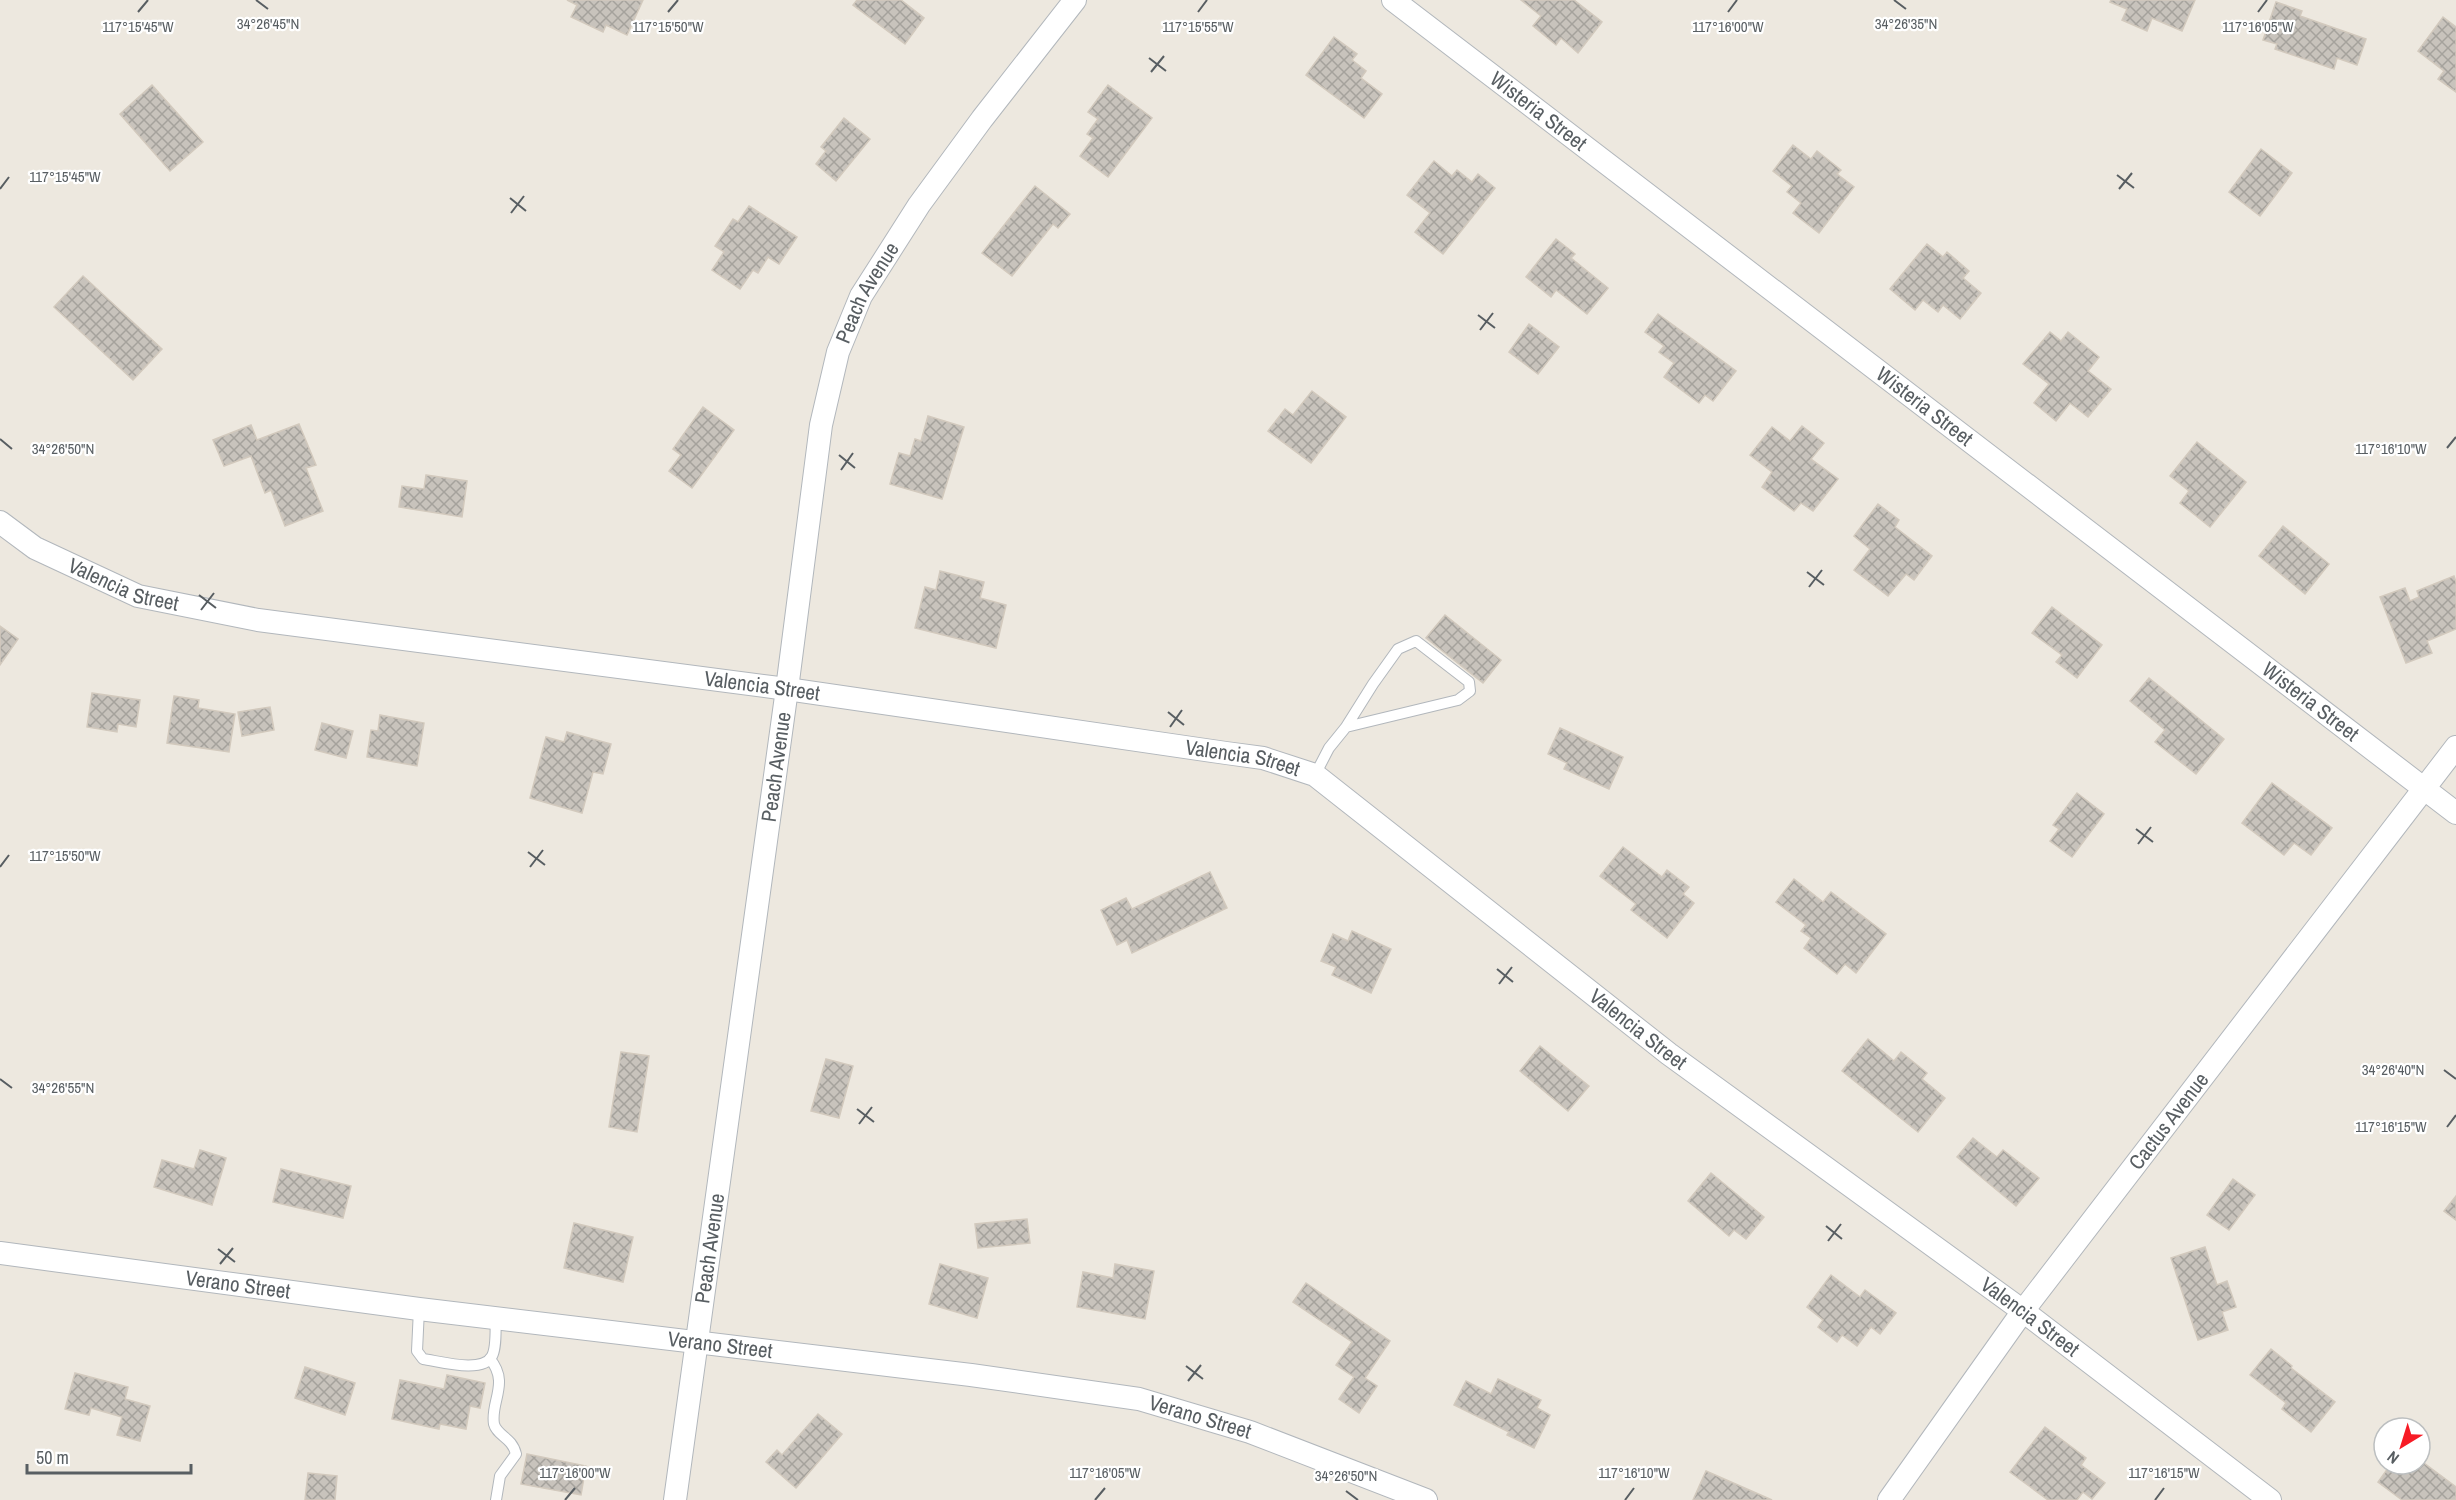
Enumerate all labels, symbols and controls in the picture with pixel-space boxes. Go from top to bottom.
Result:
text: 34°26'45"N [237,13,299,34]
text: 34°26'35"N [1875,13,1937,34]
text: 117°15'45"W [102,16,174,37]
text: 117°15'50"W [632,16,704,37]
text: 117°15'55"W [1162,16,1234,37]
text: 117°16'00"W [1692,16,1764,37]
text: 117°16'05"W [2222,16,2294,37]
street label: Wisteria Street [1484,64,1593,157]
text: 117°15'45"W [29,166,101,187]
street label: Peach Avenue [828,236,906,347]
street label: Wisteria Street [1870,360,1979,453]
text: 34°26'50"N [32,438,94,459]
text: 117°16'10"W [2355,438,2427,459]
street label: Valencia Street [64,551,181,618]
street label: Wisteria Street [2256,655,2365,748]
street label: Valencia Street [703,663,822,708]
street label: Peach Avenue [754,710,798,824]
street label: Valencia Street [1183,732,1304,783]
text: 117°15'50"W [29,845,101,866]
street label: Valencia Street [1584,982,1693,1076]
text: 34°26'40"N [2362,1059,2424,1080]
street label: Cactus Avenue [2122,1066,2215,1176]
text: 34°26'55"N [32,1077,94,1098]
text: 117°16'15"W [2355,1116,2427,1137]
street label: Peach Avenue [687,1191,731,1305]
street label: Verano Street [184,1263,292,1306]
street label: Valencia Street [1975,1270,2086,1363]
street label: Verano Street [666,1324,774,1365]
street label: Verano Street [1146,1388,1255,1446]
north arrow [2372,1416,2432,1476]
scale bar [27,1437,190,1475]
text: 50 m [36,1445,69,1470]
text: N [2382,1446,2403,1469]
text: 117°16'00"W [539,1462,611,1483]
text: 117°16'05"W [1069,1462,1141,1483]
text: 117°16'10"W [1598,1462,1670,1483]
text: 117°16'15"W [2128,1462,2200,1483]
text: 34°26'50"N [1315,1465,1377,1486]

